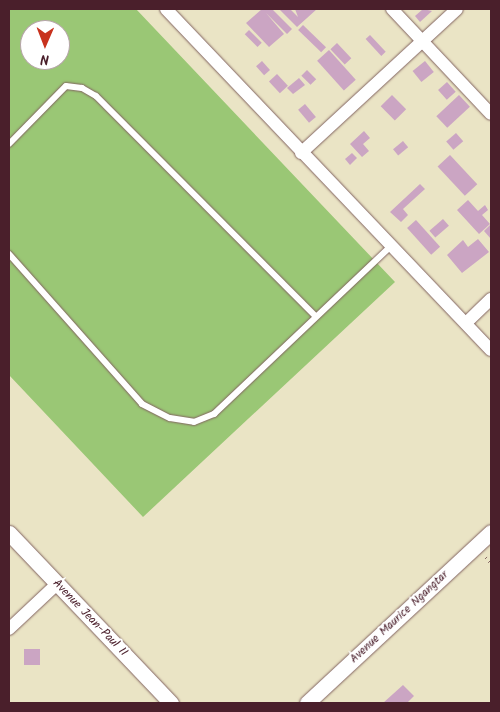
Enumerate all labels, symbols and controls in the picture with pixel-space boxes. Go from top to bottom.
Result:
north arrow [20,20,70,70]
text: N [40,48,49,70]
street label: Avenue Maurice Ngangtar [347,568,451,666]
street label: Avenue Jean-Paul II [49,576,131,660]

